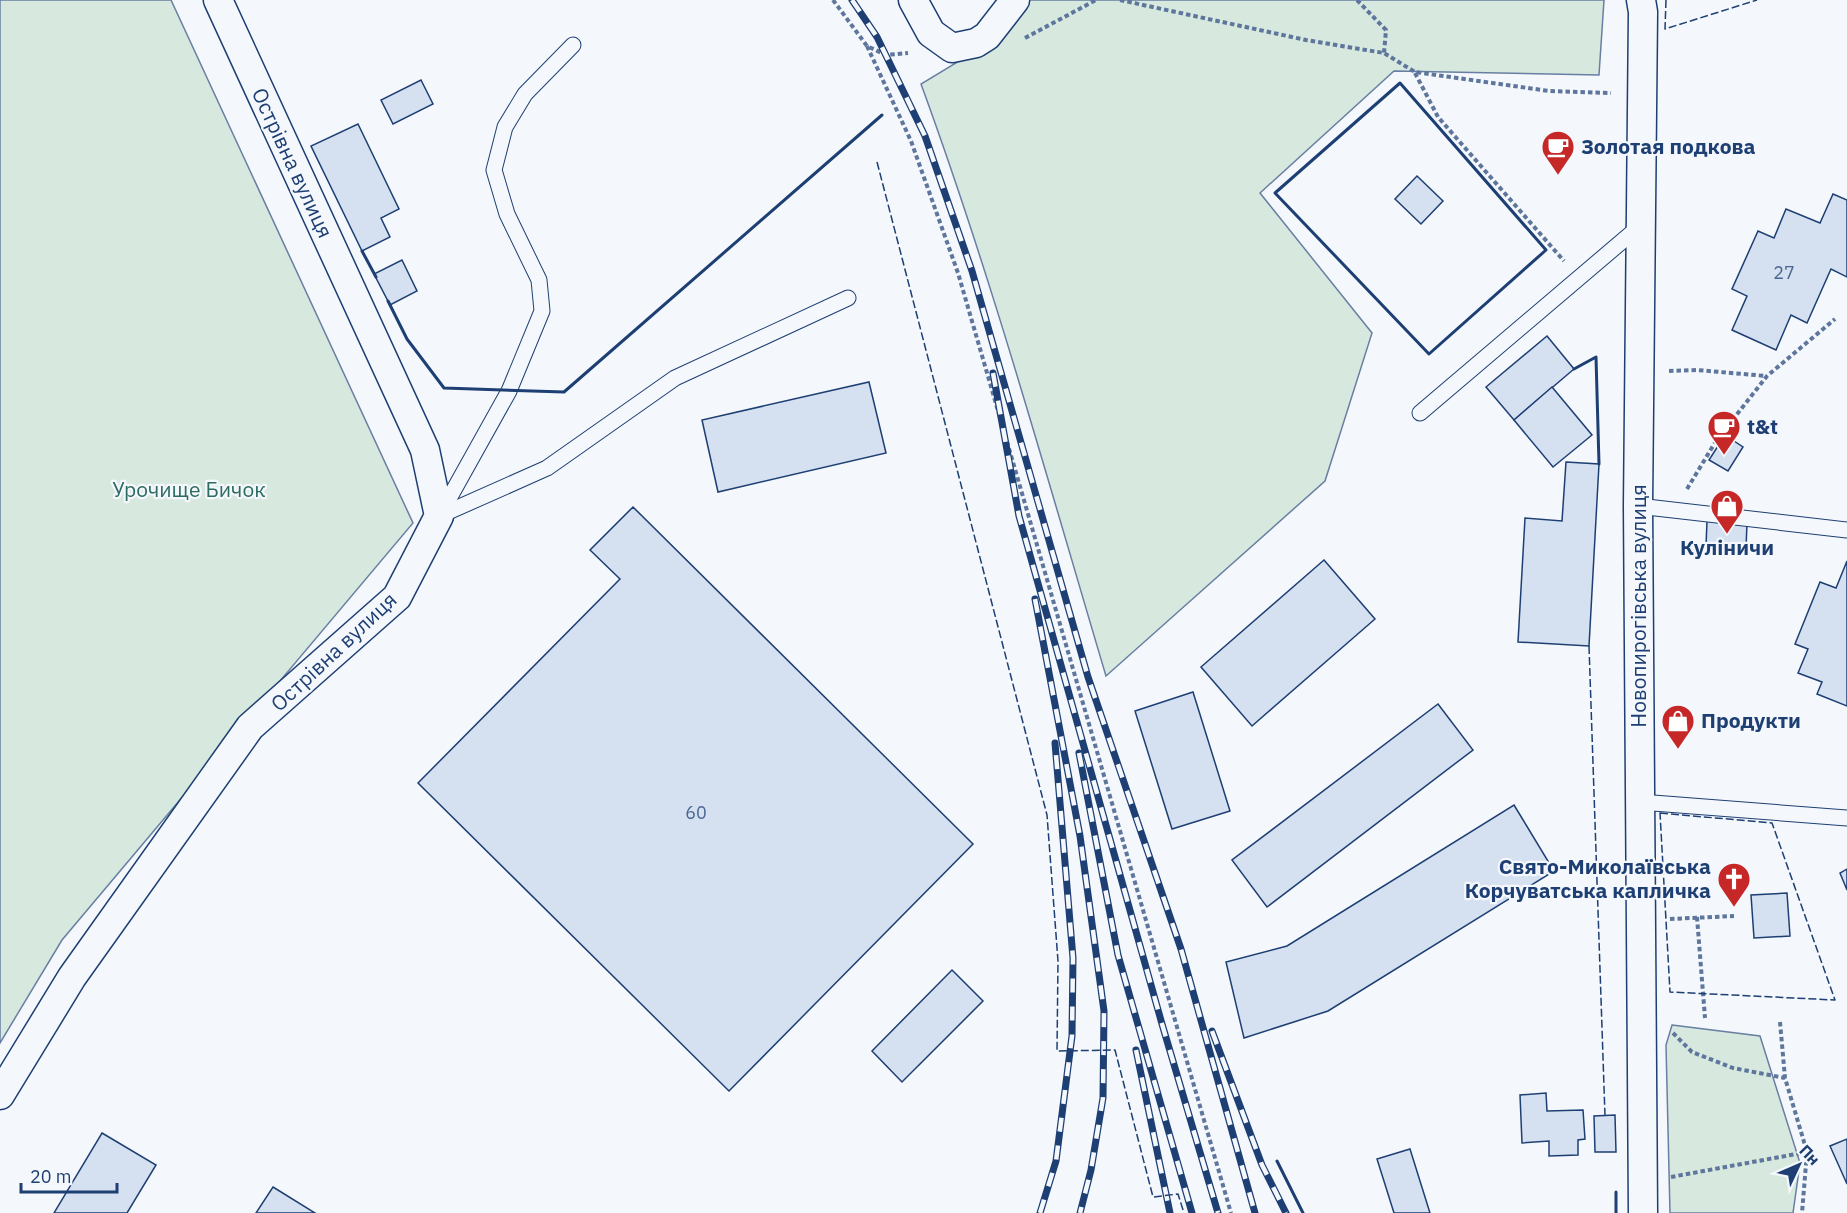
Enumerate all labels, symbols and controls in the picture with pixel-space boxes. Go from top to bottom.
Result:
street label: Острівна вулиця [246,83,340,242]
cafe icon: Золотая подкова [1540,129,1576,176]
place label: Золотая подкова [1581,132,1756,160]
house number: 27 [1773,261,1795,284]
cafe icon: t&t [1706,409,1742,456]
place label: t&t [1747,412,1778,440]
park label: Урочище Бичок [112,475,266,503]
street label: Новопирогівська вулиця [1624,484,1652,728]
shop icon: Куліничи [1709,488,1745,535]
place label: Куліничи [1680,533,1774,561]
street label: Острівна вулиця [264,586,402,717]
shop icon: Продукти [1660,703,1696,750]
place label: Продукти [1701,706,1801,734]
house number: 60 [685,801,707,824]
place label: Свято-Миколаївська Корчуватська капличка [1465,852,1711,904]
church icon: Свято-Миколаївська Корчуватська капличка [1716,861,1752,908]
north arrow [1769,1135,1829,1195]
text: Пн [1795,1140,1824,1169]
scale bar [21,1156,117,1194]
text: 20 m [30,1165,72,1188]

